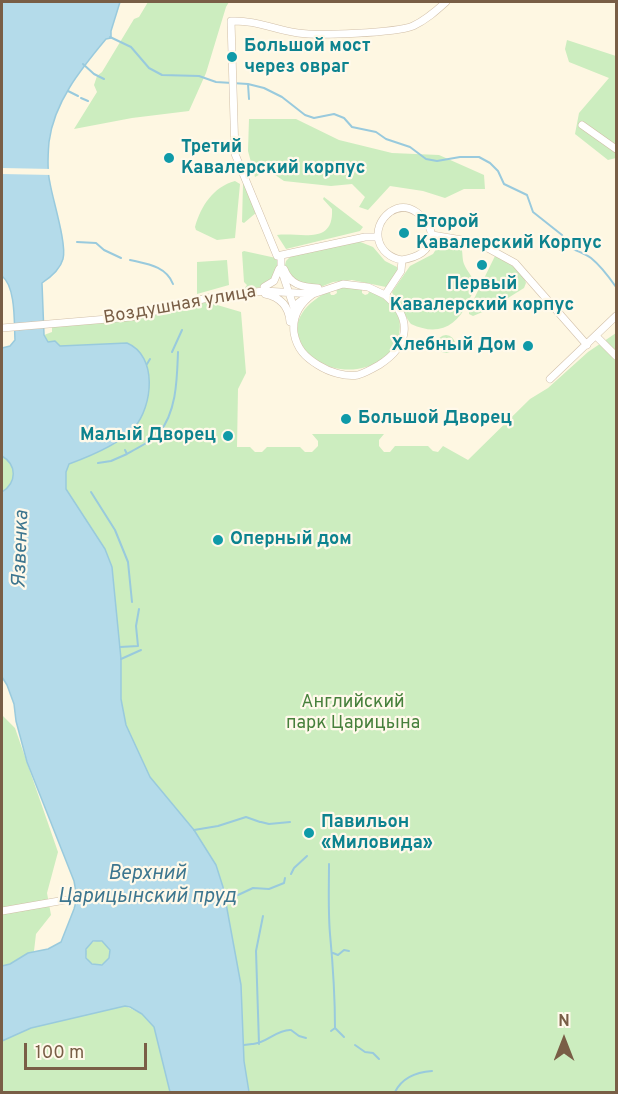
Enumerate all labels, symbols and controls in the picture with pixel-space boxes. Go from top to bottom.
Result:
place label: Большой мост через овраг [244,36,371,78]
marker: Большой мост через овраг [225,50,239,64]
place label: Третий Кавалерский корпус [181,137,365,180]
marker: Третий Кавалерский корпус [162,151,176,165]
place label: Второй Кавалерский Корпус [416,212,602,254]
marker: Второй Кавалерский Корпус [397,226,411,240]
marker: Первый Кавалерский корпус [475,258,489,272]
place label: Первый Кавалерский корпус [390,274,574,316]
street label: Воздушная улица [102,282,258,330]
place label: Хлебный Дом [391,335,516,357]
marker: Хлебный Дом [521,339,535,353]
place label: Большой Дворец [358,408,512,430]
marker: Большой Дворец [339,412,353,426]
place label: Малый Дворец [80,425,216,447]
marker: Малый Дворец [221,429,235,443]
water label: Язвенка [9,510,35,588]
place label: Оперный дом [230,529,352,551]
marker: Оперный дом [211,533,225,547]
park label: Английский парк Царицына [286,692,420,734]
place label: Павильон «Миловида» [321,812,433,854]
marker: Павильон «Миловида» [302,826,316,840]
water label: Верхний Царицынский пруд [58,863,236,910]
north arrow [534,1010,594,1070]
text: N [558,1012,570,1032]
scale bar [27,1031,150,1069]
text: 100 m [35,1042,84,1065]

